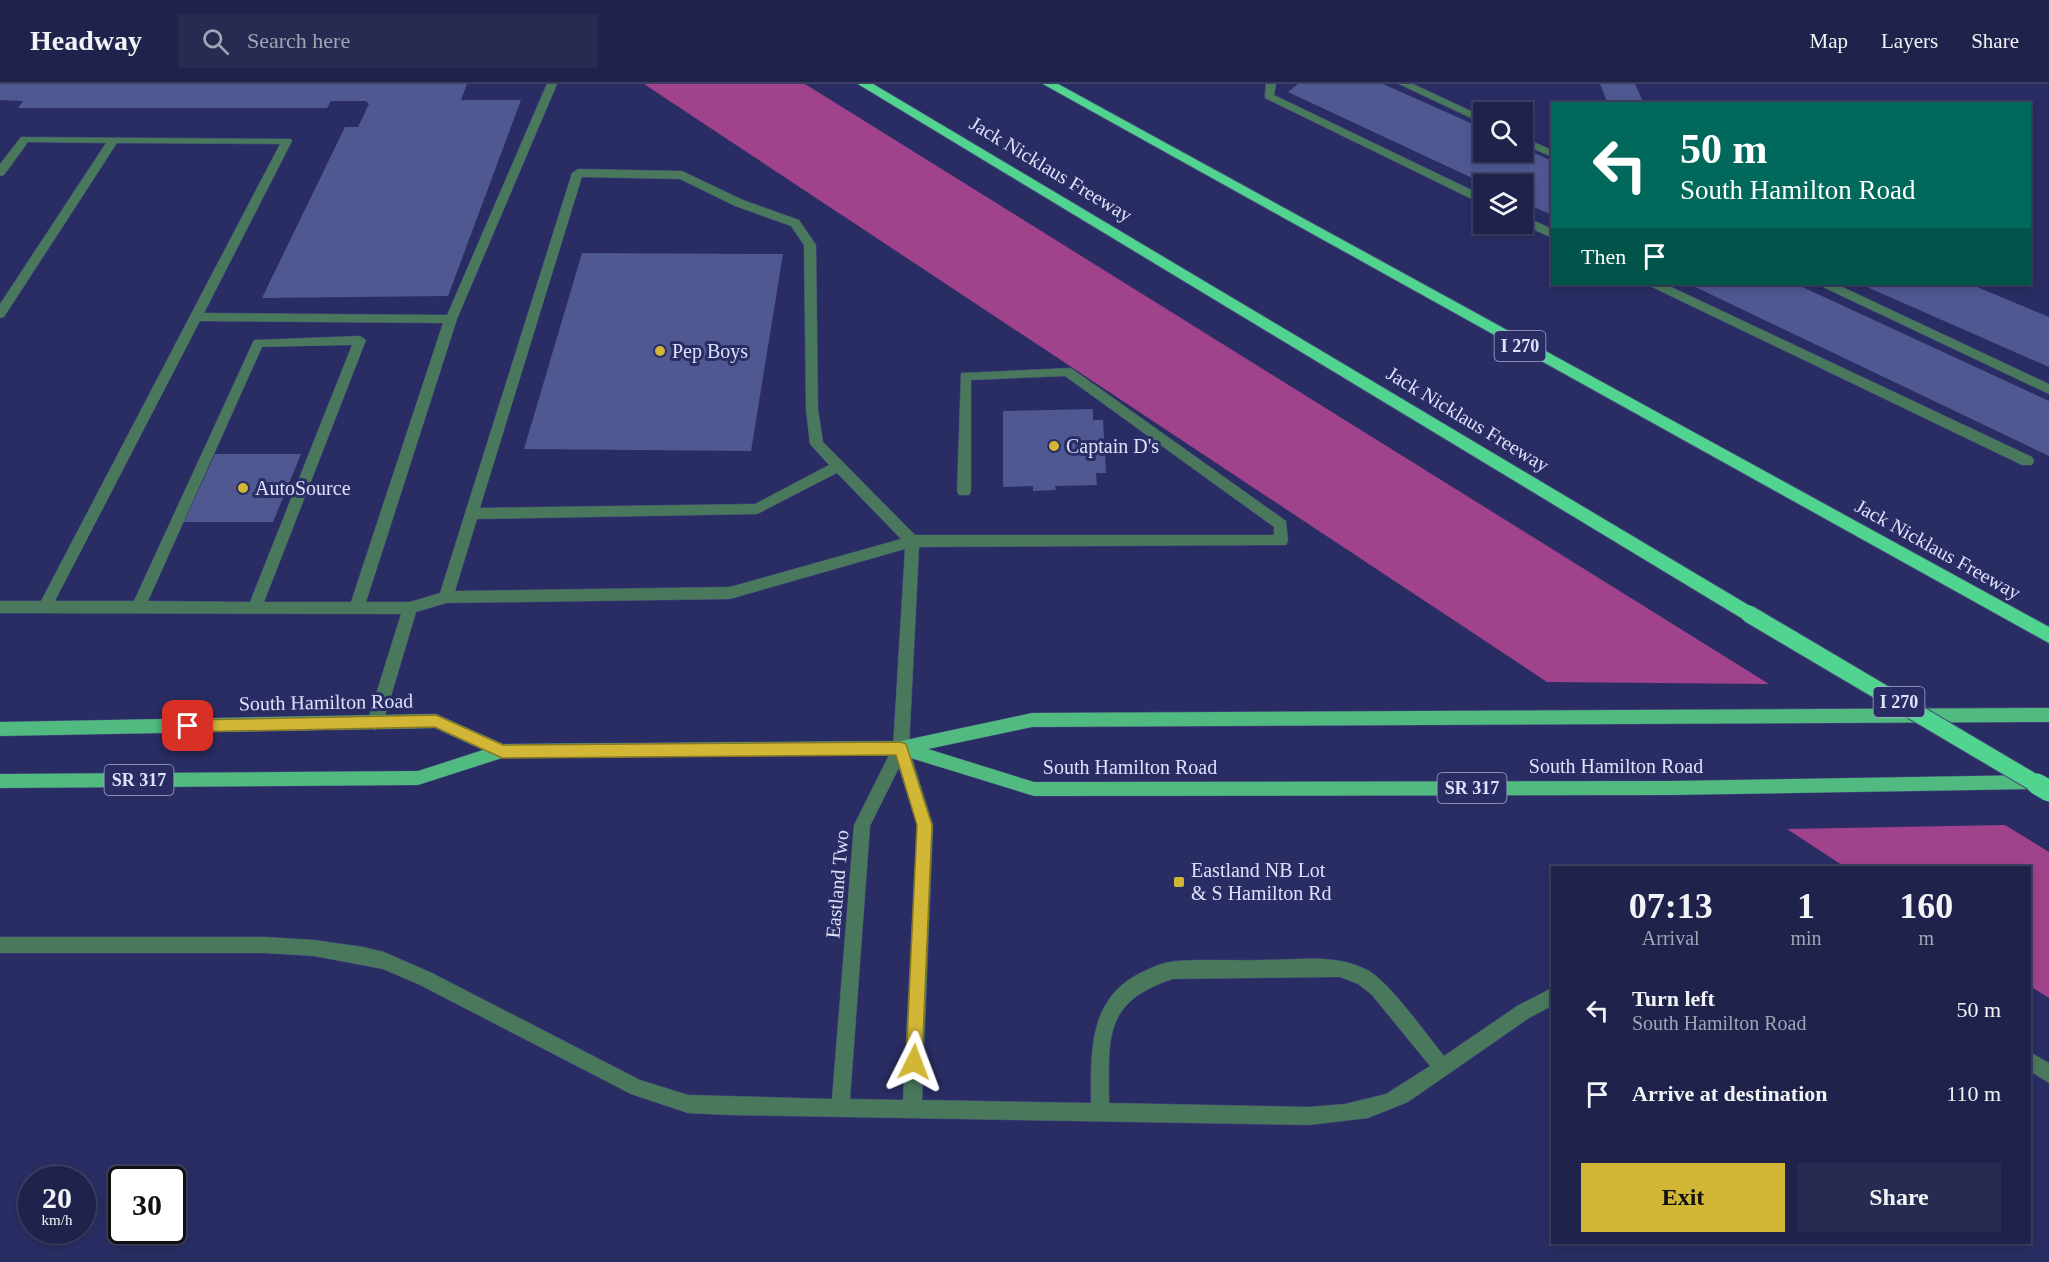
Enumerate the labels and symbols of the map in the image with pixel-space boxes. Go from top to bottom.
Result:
street label: Jack Nicklaus Freeway [965,112,1136,227]
road number: I 270 [1494,331,1546,361]
place label: Pep Boys [672,340,748,363]
marker: Pep Boys [653,344,667,358]
street label: Jack Nicklaus Freeway [1382,362,1553,477]
place label: Captain D's [1066,435,1159,458]
marker: Captain D's [1047,439,1061,453]
place label: AutoSource [255,477,351,499]
marker: AutoSource [236,481,250,495]
street label: Jack Nicklaus Freeway [1851,494,2024,604]
road number: I 270 [1874,687,1924,717]
street label: South Hamilton Road [239,689,413,715]
pin [162,700,213,751]
street label: South Hamilton Road [1529,755,1703,777]
street label: South Hamilton Road [1043,756,1217,778]
road number: SR 317 [104,765,174,795]
road number: SR 317 [1438,773,1506,803]
street label: Eastland Two [821,829,853,939]
place label: Eastland NB Lot & S Hamilton Rd [1191,859,1332,904]
marker: Eastland NB Lot & S Hamilton Rd [1172,875,1186,889]
position arrow [882,1030,946,1094]
speed limit sign: 30 [108,1166,186,1244]

